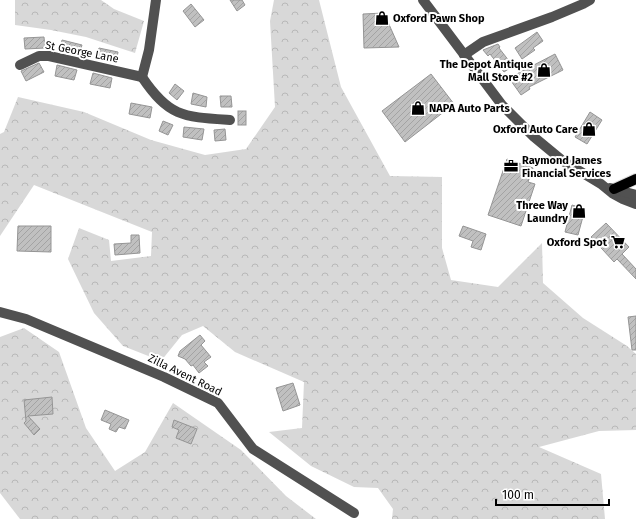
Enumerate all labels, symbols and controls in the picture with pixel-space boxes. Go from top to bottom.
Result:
shop icon: Oxford Pawn Shop [374,10,390,26]
place label: Oxford Pawn Shop [393,12,485,25]
street label: St George Lane [44,39,120,65]
place label: The Depot Antique Mall Store #2 [440,58,533,84]
shop icon: The Depot Antique Mall Store #2 [536,62,552,78]
shop icon: NAPA Auto Parts [410,100,426,116]
place label: NAPA Auto Parts [429,102,510,115]
shop icon: Oxford Auto Care [581,121,597,137]
place label: Oxford Auto Care [493,123,578,136]
place label: Raymond James Financial Services [522,154,612,180]
office icon: Raymond James Financial Services [503,158,519,174]
place label: Three Way Laundry [516,199,568,225]
shop icon: Three Way Laundry [571,203,587,219]
supermarket icon: Oxford Spot [610,234,626,250]
place label: Oxford Spot [547,236,608,249]
street label: Zilla Avent Road [146,352,224,398]
scale bar [496,481,609,507]
text: 100 m [502,488,534,502]

